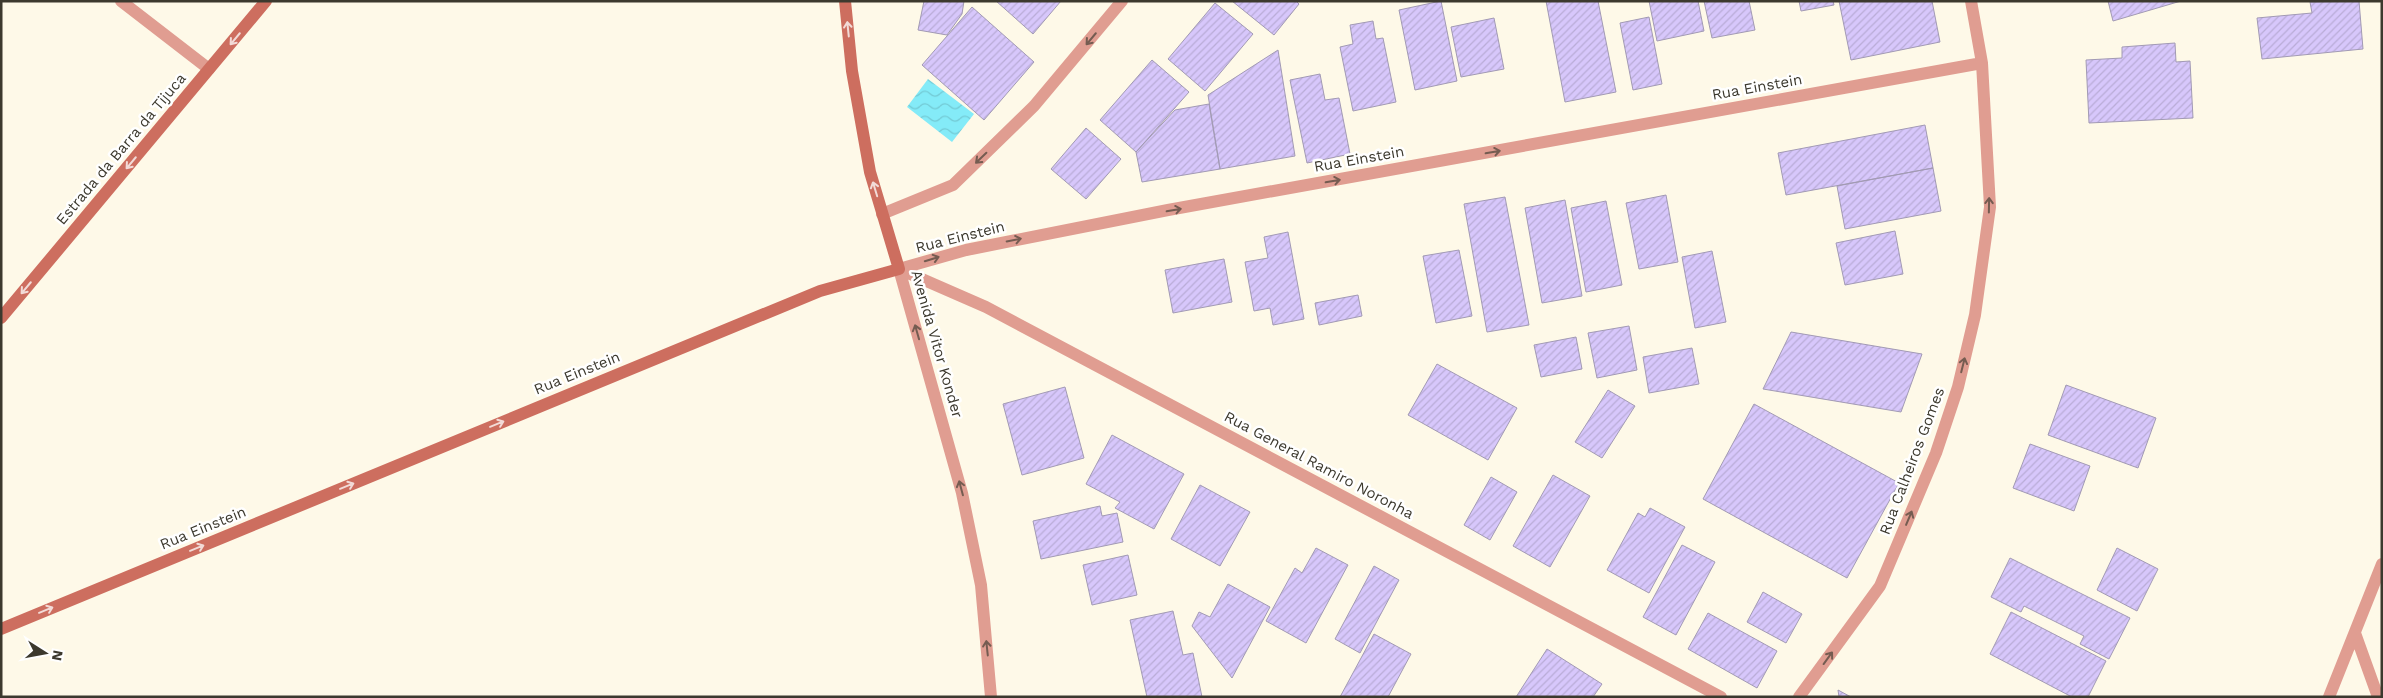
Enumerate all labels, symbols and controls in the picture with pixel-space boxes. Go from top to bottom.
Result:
one-way arrow [843,21,852,37]
one-way arrow [229,32,240,45]
one-way arrow [1085,32,1096,45]
street label: Estrada da Barra da Tijuca [52,69,190,228]
street label: Rua Einstein [1710,70,1804,104]
street label: Rua Einstein [1312,142,1406,176]
one-way arrow [1485,146,1501,156]
one-way arrow [974,152,987,164]
one-way arrow [125,157,136,170]
one-way arrow [1325,175,1341,185]
one-way arrow [869,181,879,197]
one-way arrow [1985,197,1994,213]
one-way arrow [1165,204,1181,214]
street label: Rua Einstein [914,217,1006,257]
one-way arrow [1006,235,1022,245]
one-way arrow [924,254,940,264]
street label: Avenida Vitor Konder [907,268,967,420]
one-way arrow [21,281,32,294]
one-way arrow [912,324,922,340]
street label: Rua Einstein [531,348,623,398]
one-way arrow [1959,358,1968,374]
street label: Rua Calheiros Gomes [1876,385,1948,537]
street label: Rua General Ramiro Noronha [1221,407,1417,523]
one-way arrow [489,419,504,428]
one-way arrow [339,481,354,490]
one-way arrow [956,481,965,497]
street label: Rua Einstein [157,503,249,553]
one-way arrow [1904,511,1914,526]
one-way arrow [188,543,204,552]
one-way arrow [38,605,53,614]
north arrow [20,628,70,678]
one-way arrow [982,640,992,656]
text: N [49,649,67,662]
one-way arrow [1822,651,1833,665]

